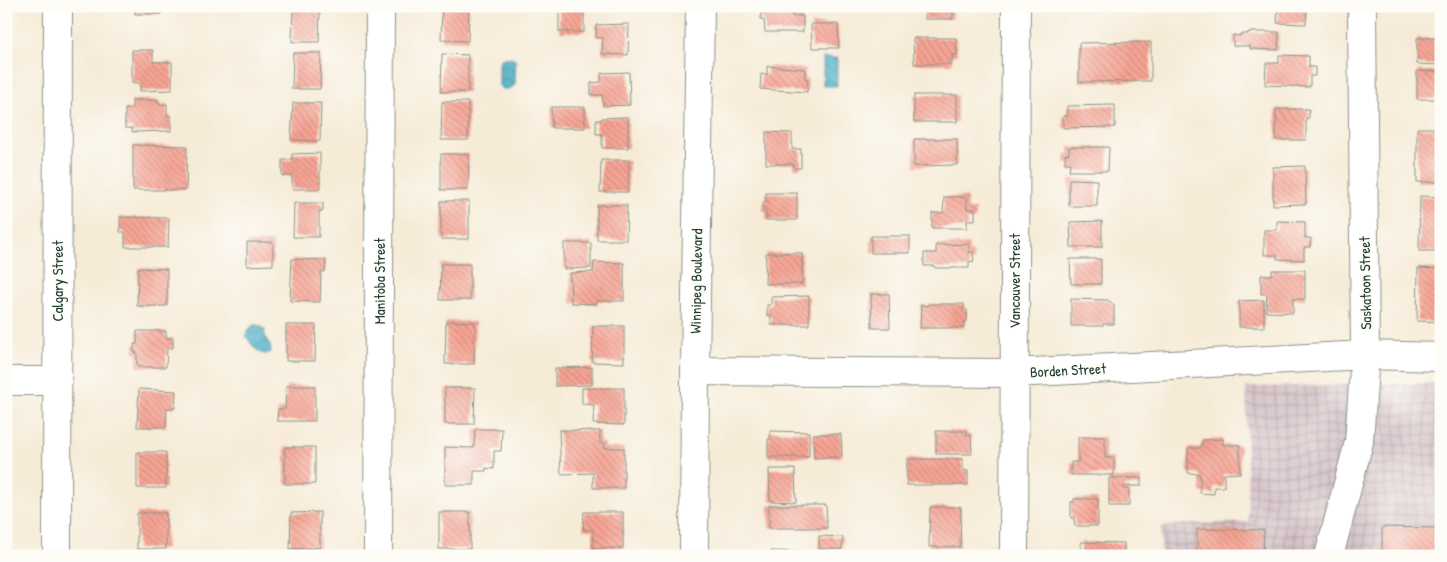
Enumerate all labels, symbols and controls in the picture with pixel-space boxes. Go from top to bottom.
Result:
street label: Winnipeg Boulevard [685,228,707,334]
street label: Vancouver Street [1004,233,1025,329]
street label: Saskatoon Street [1354,235,1376,330]
street label: Manitoba Street [369,237,390,324]
street label: Calgary Street [47,240,68,322]
street label: Borden Street [1029,357,1108,382]

